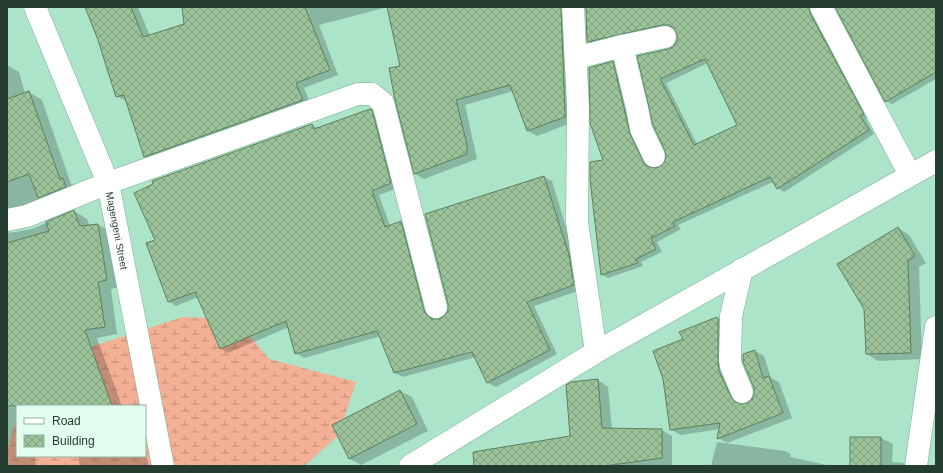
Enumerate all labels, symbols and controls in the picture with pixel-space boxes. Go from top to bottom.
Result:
street label: Magengeni Street [104,191,130,271]
legend [16,405,146,457]
text: Road [52,414,81,428]
text: Building [52,434,95,448]

